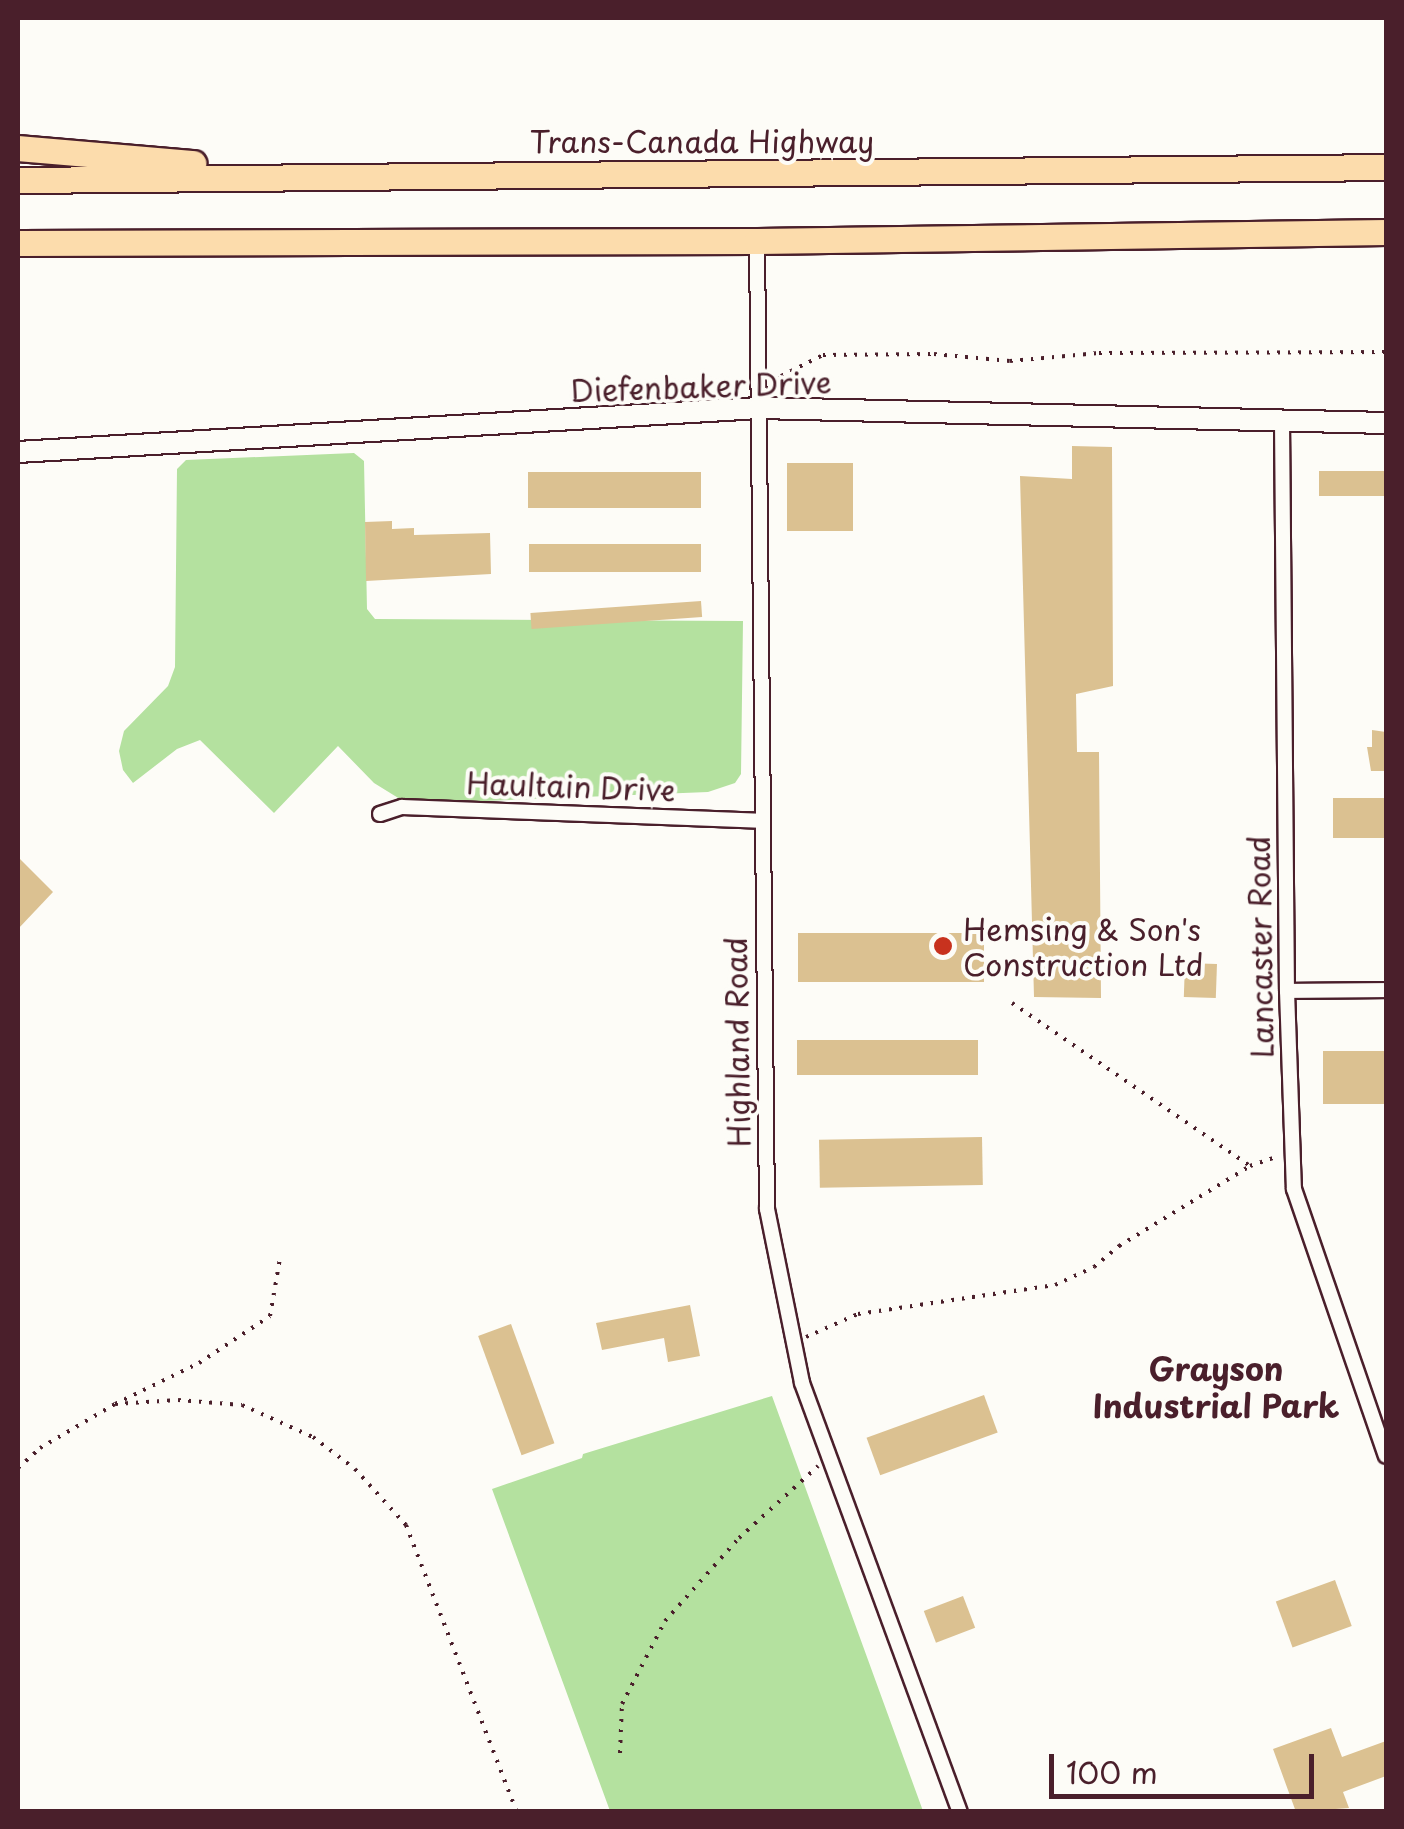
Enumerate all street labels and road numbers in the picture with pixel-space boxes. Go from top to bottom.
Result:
street label: Trans-Canada Highway [530,123,874,159]
street label: Diefenbaker Drive [569,363,833,409]
street label: Haultain Drive [465,764,677,808]
street label: Lancaster Road [1240,834,1280,1060]
street label: Highland Road [717,936,757,1148]

